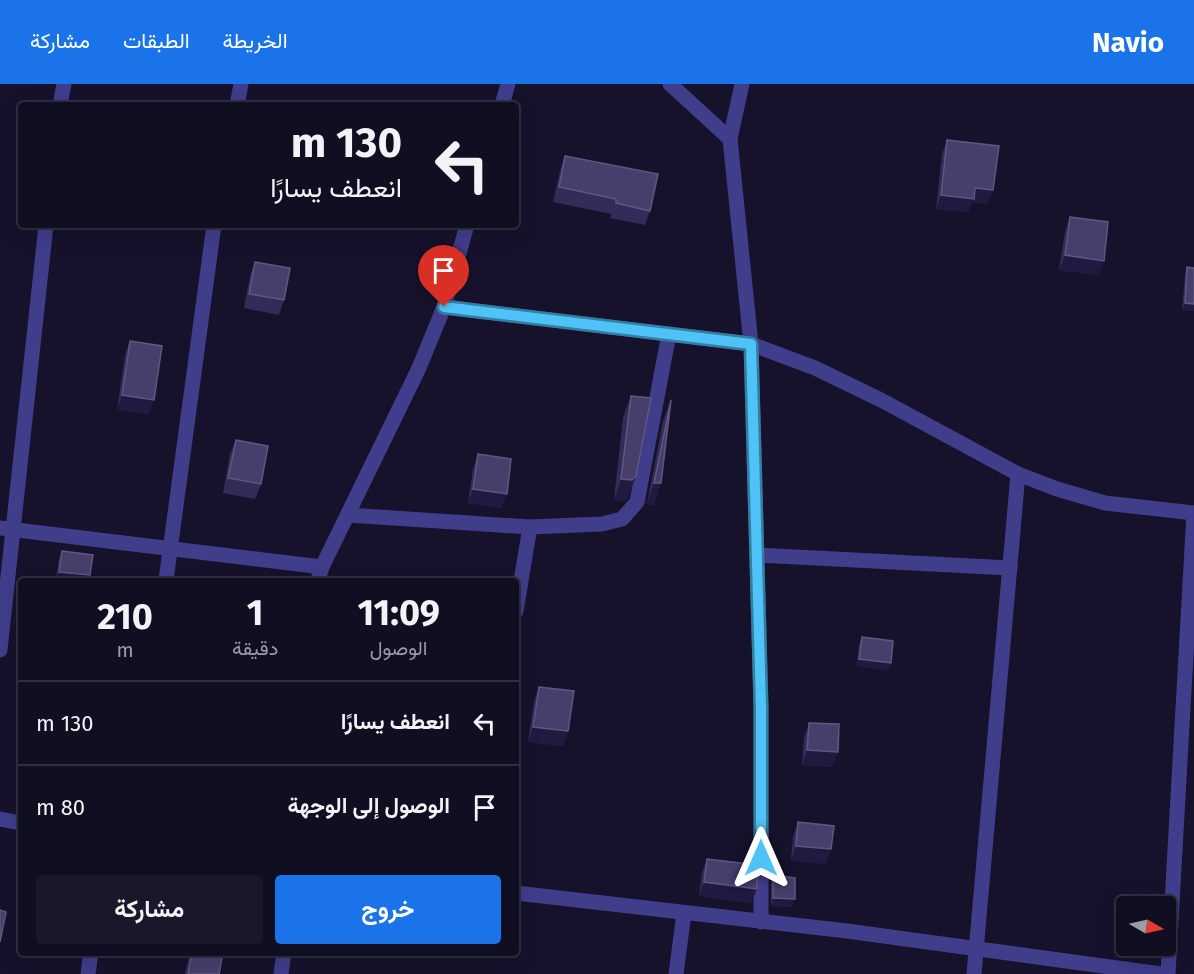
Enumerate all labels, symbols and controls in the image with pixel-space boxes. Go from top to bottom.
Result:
text: Navio [1092,26,1164,59]
text: مشاركة [30,28,90,54]
text: الطبقات [123,28,190,54]
text: الخريطة [223,28,288,54]
text: 130 m [291,118,402,168]
icon: left [423,126,501,204]
text: انعطف يسارًا [270,172,402,204]
pin [418,245,469,307]
icon: arrive [427,254,460,287]
text: 1 [247,591,264,635]
text: 11:09 [358,591,440,635]
text: 210 [97,595,153,639]
text: دقيقة [232,636,278,660]
text: الوصول [370,636,428,660]
text: m [116,638,134,662]
icon: left [468,707,501,740]
text: انعطف يسارًا [341,708,450,735]
text: 130 m [36,710,93,737]
icon: arrive [468,791,501,824]
text: الوصول إلى الوجهة [287,792,450,819]
text: 80 m [36,794,85,821]
position arrow [729,826,793,890]
button: مشاركة [36,875,263,944]
button: خروج [275,875,501,944]
north arrow [1116,896,1176,956]
map controls [1116,896,1176,956]

